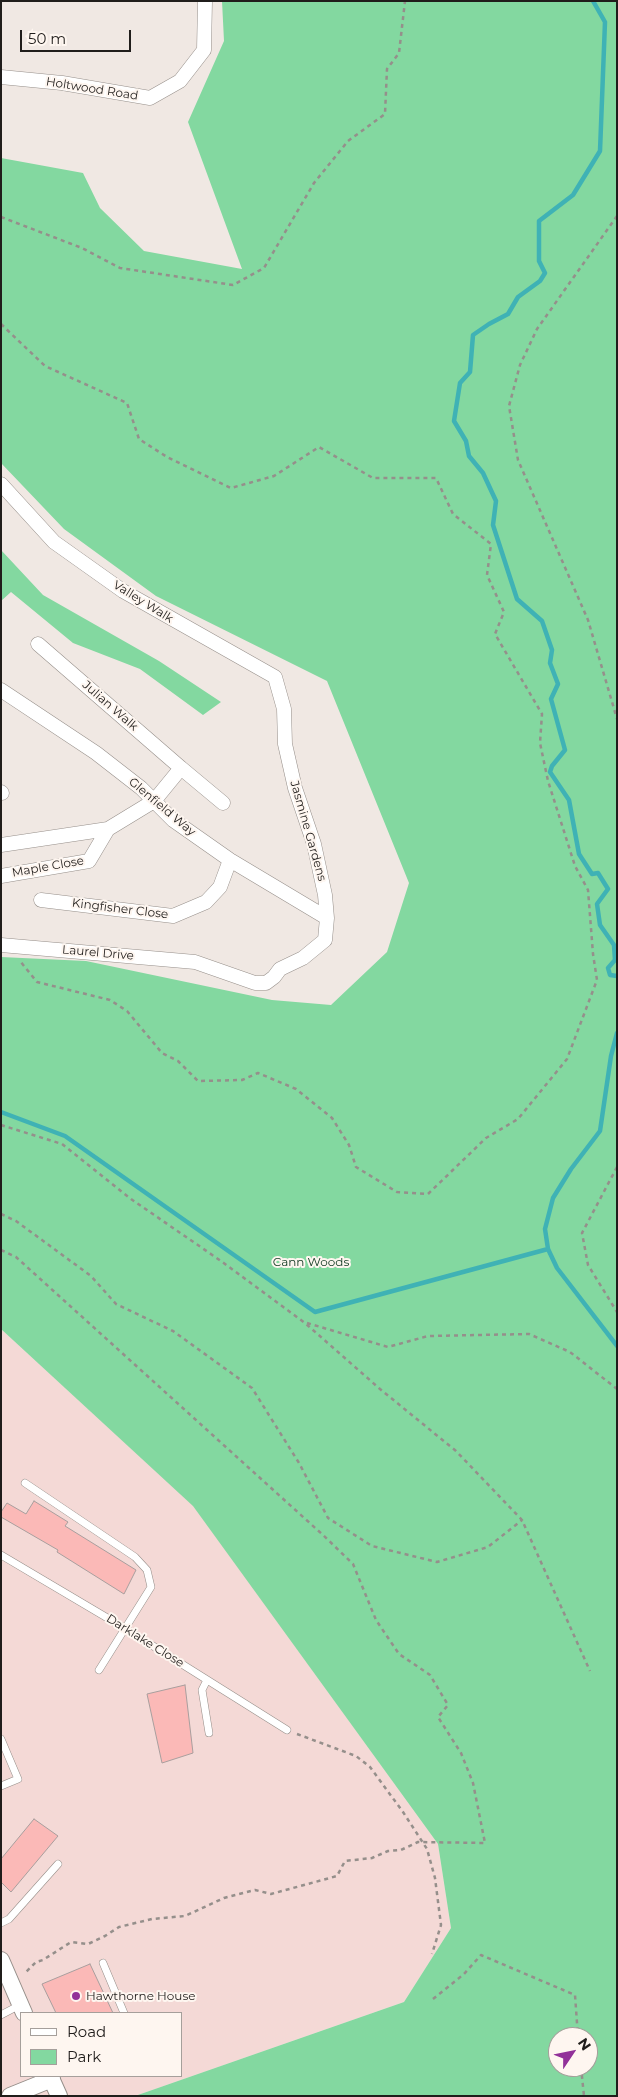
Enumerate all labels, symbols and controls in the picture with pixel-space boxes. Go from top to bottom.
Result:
scale bar [22,20,134,52]
text: 50 m [28,29,66,48]
street label: Holtwood Road [45,75,139,103]
street label: Valley Walk [110,578,176,626]
street label: Julian Walk [79,678,141,734]
street label: Glenfield Way [126,775,198,839]
street label: Jasmine Gardens [287,779,329,883]
street label: Maple Close [11,854,85,880]
street label: Kingfisher Close [71,896,169,922]
street label: Laurel Drive [62,943,134,963]
park label: Cann Woods [273,1255,349,1269]
street label: Darklake Close [104,1611,186,1671]
place label: Hawthorne House [86,1989,196,2003]
marker: Hawthorne House [70,1990,82,2002]
legend [20,2012,182,2077]
text: Road [67,2022,106,2041]
north arrow [548,2027,598,2077]
text: N [574,2034,595,2054]
text: Park [67,2047,101,2066]

